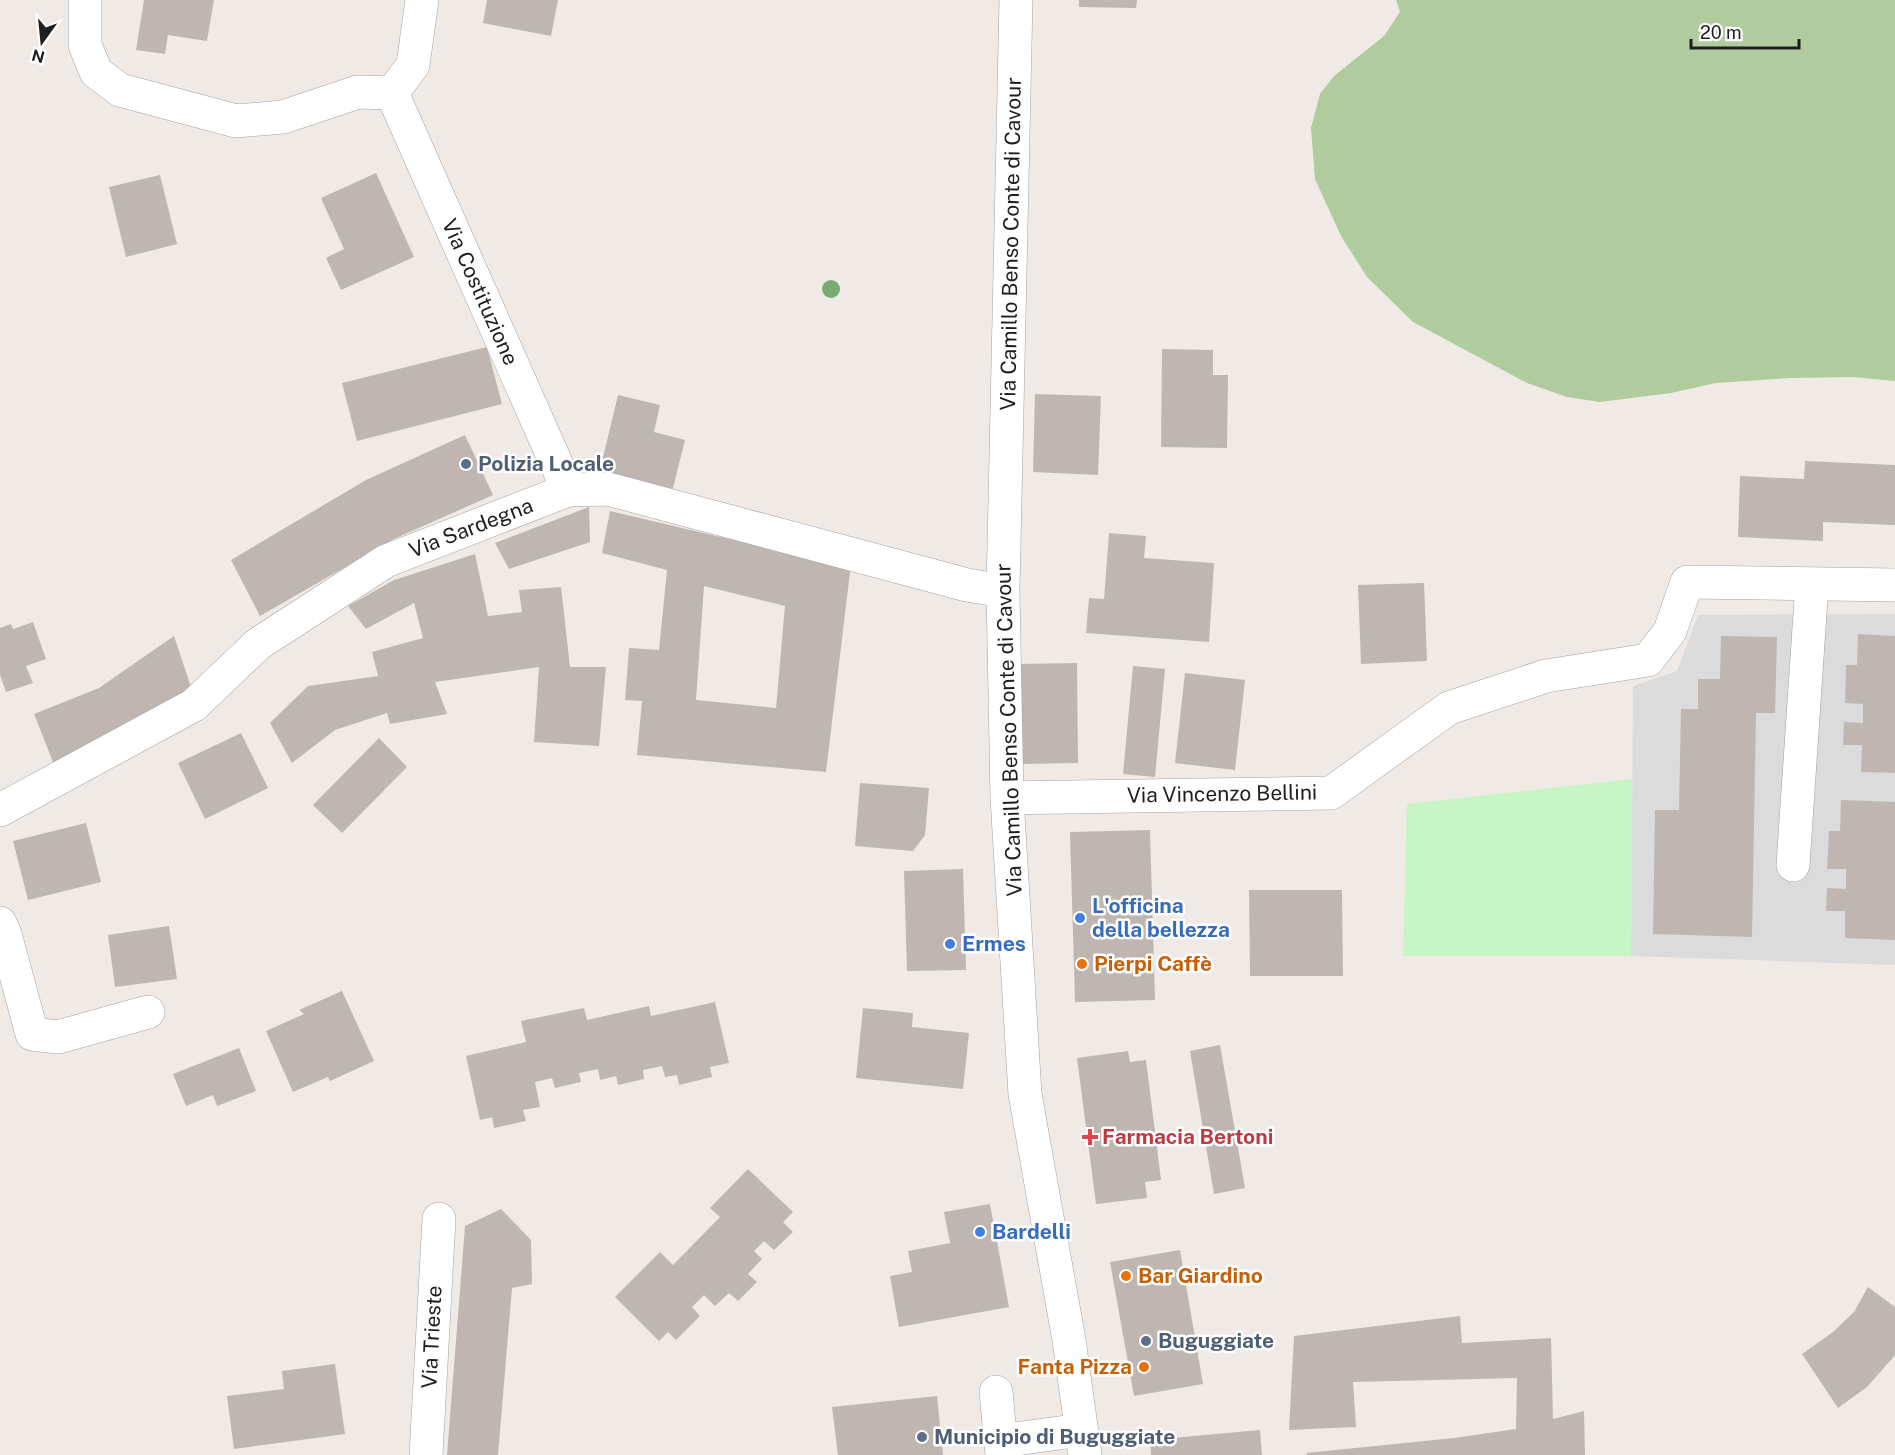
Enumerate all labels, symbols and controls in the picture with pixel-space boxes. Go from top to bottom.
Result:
north arrow [12,12,72,72]
scale bar [1691,12,1799,50]
text: 20 m [1700,22,1742,43]
text: N [30,45,47,67]
street label: Via Camillo Benso Conte di Cavour [995,77,1026,411]
street label: Via Costituzione [437,215,524,369]
place label: Polizia Locale [478,451,614,476]
marker: Polizia Locale [459,457,473,471]
street label: Via Sardegna [405,492,536,563]
street label: Via Camillo Benso Conte di Cavour [990,563,1027,897]
street label: Via Vincenzo Bellini [1127,779,1317,808]
place label: L'officina della bellezza [1092,893,1230,942]
marker: L'officina della bellezza [1073,911,1087,925]
place label: Ermes [962,931,1026,956]
marker: Ermes [943,937,957,951]
place label: Pierpi Caffè [1094,951,1212,976]
marker: Pierpi Caffè [1075,957,1089,971]
place label: Farmacia Bertoni [1102,1124,1273,1149]
marker: Farmacia Bertoni [1083,1130,1097,1144]
place label: Bardelli [992,1219,1071,1244]
marker: Bardelli [973,1225,987,1239]
place label: Bar Giardino [1138,1263,1263,1288]
marker: Bar Giardino [1119,1269,1133,1283]
street label: Via Trieste [416,1285,447,1389]
place label: Buguggiate [1158,1328,1274,1353]
marker: Buguggiate [1139,1334,1153,1348]
place label: Fanta Pizza [1017,1354,1132,1379]
marker: Fanta Pizza [1137,1360,1151,1374]
place label: Municipio di Buguggiate [934,1424,1175,1449]
marker: Municipio di Buguggiate [915,1430,929,1444]

